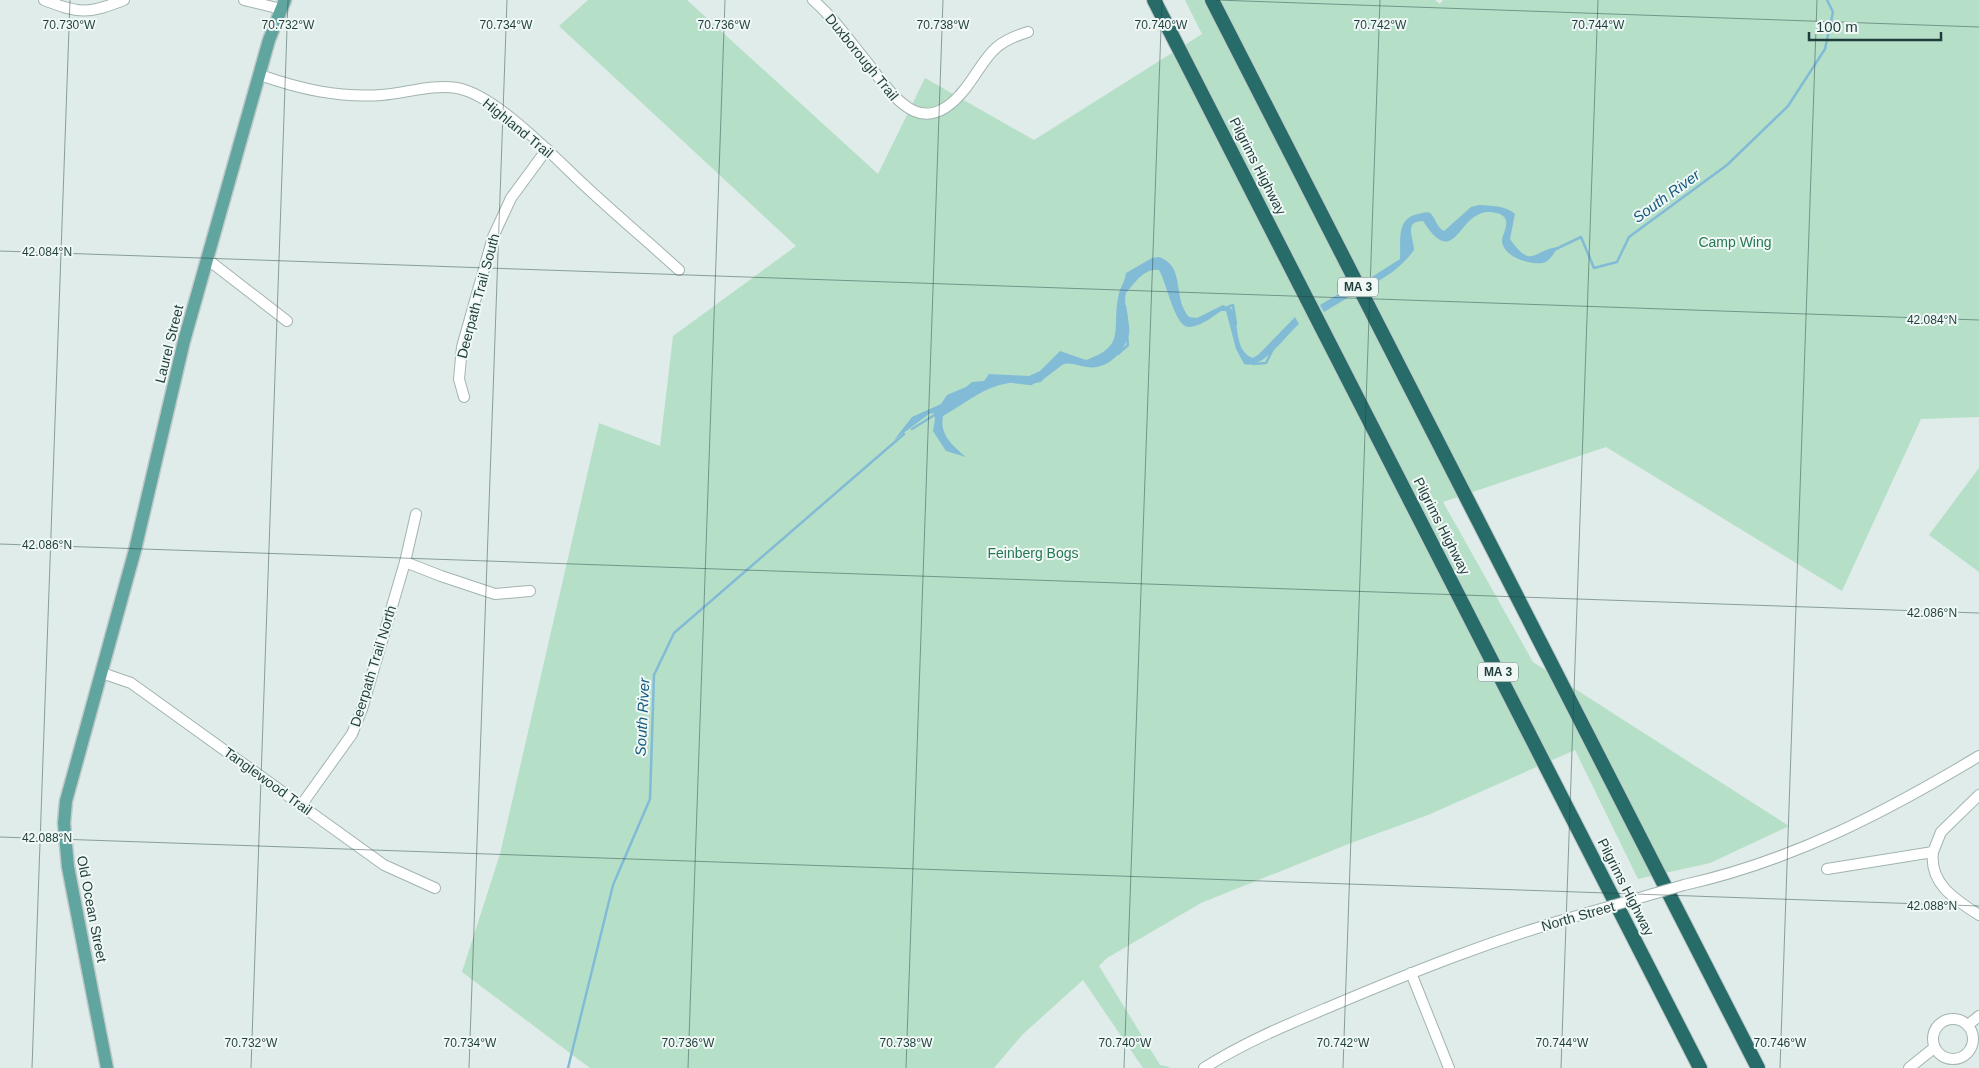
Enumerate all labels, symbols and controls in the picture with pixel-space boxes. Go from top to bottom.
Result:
scale bar [1809,10,1942,42]
street label: Duxborough Trail [822,11,902,103]
text: 70.730°W [43,18,96,32]
text: 70.732°W [262,18,315,32]
text: 70.734°W [480,18,533,32]
text: 70.736°W [698,18,751,32]
text: 70.738°W [917,18,970,32]
text: 70.740°W [1135,18,1188,32]
text: 70.742°W [1354,18,1407,32]
text: 70.744°W [1572,18,1625,32]
text: 100 m [1816,18,1858,35]
street label: Highland Trail [480,95,556,161]
street label: Pilgrims Highway [1227,115,1289,217]
water label: South River [1629,166,1704,226]
street label: Deerpath Trail South [454,232,502,360]
park label: Camp Wing [1698,234,1772,250]
text: 42.084°N [22,245,72,259]
road number: MA 3 [1338,278,1378,296]
street label: Laurel Street [152,303,186,385]
text: 42.084°N [1907,313,1957,327]
street label: Pilgrims Highway [1411,475,1473,577]
text: 42.086°N [22,538,72,552]
park label: Feinberg Bogs [987,545,1079,561]
street label: Deerpath Trail North [347,603,399,729]
text: 42.086°N [1907,606,1957,620]
road number: MA 3 [1478,662,1518,682]
water label: South River [631,676,653,757]
street label: Tanglewood Trail [221,744,315,818]
text: 42.088°N [22,831,72,845]
street label: Pilgrims Highway [1595,836,1657,938]
street label: Old Ocean Street [74,854,110,964]
street label: North Street [1540,898,1617,934]
text: 42.088°N [1907,899,1957,913]
text: 70.732°W [225,1036,278,1050]
text: 70.734°W [444,1036,497,1050]
text: 70.736°W [662,1036,715,1050]
text: 70.738°W [880,1036,933,1050]
text: 70.740°W [1099,1036,1152,1050]
text: 70.742°W [1317,1036,1370,1050]
text: 70.744°W [1536,1036,1589,1050]
text: 70.746°W [1754,1036,1807,1050]

